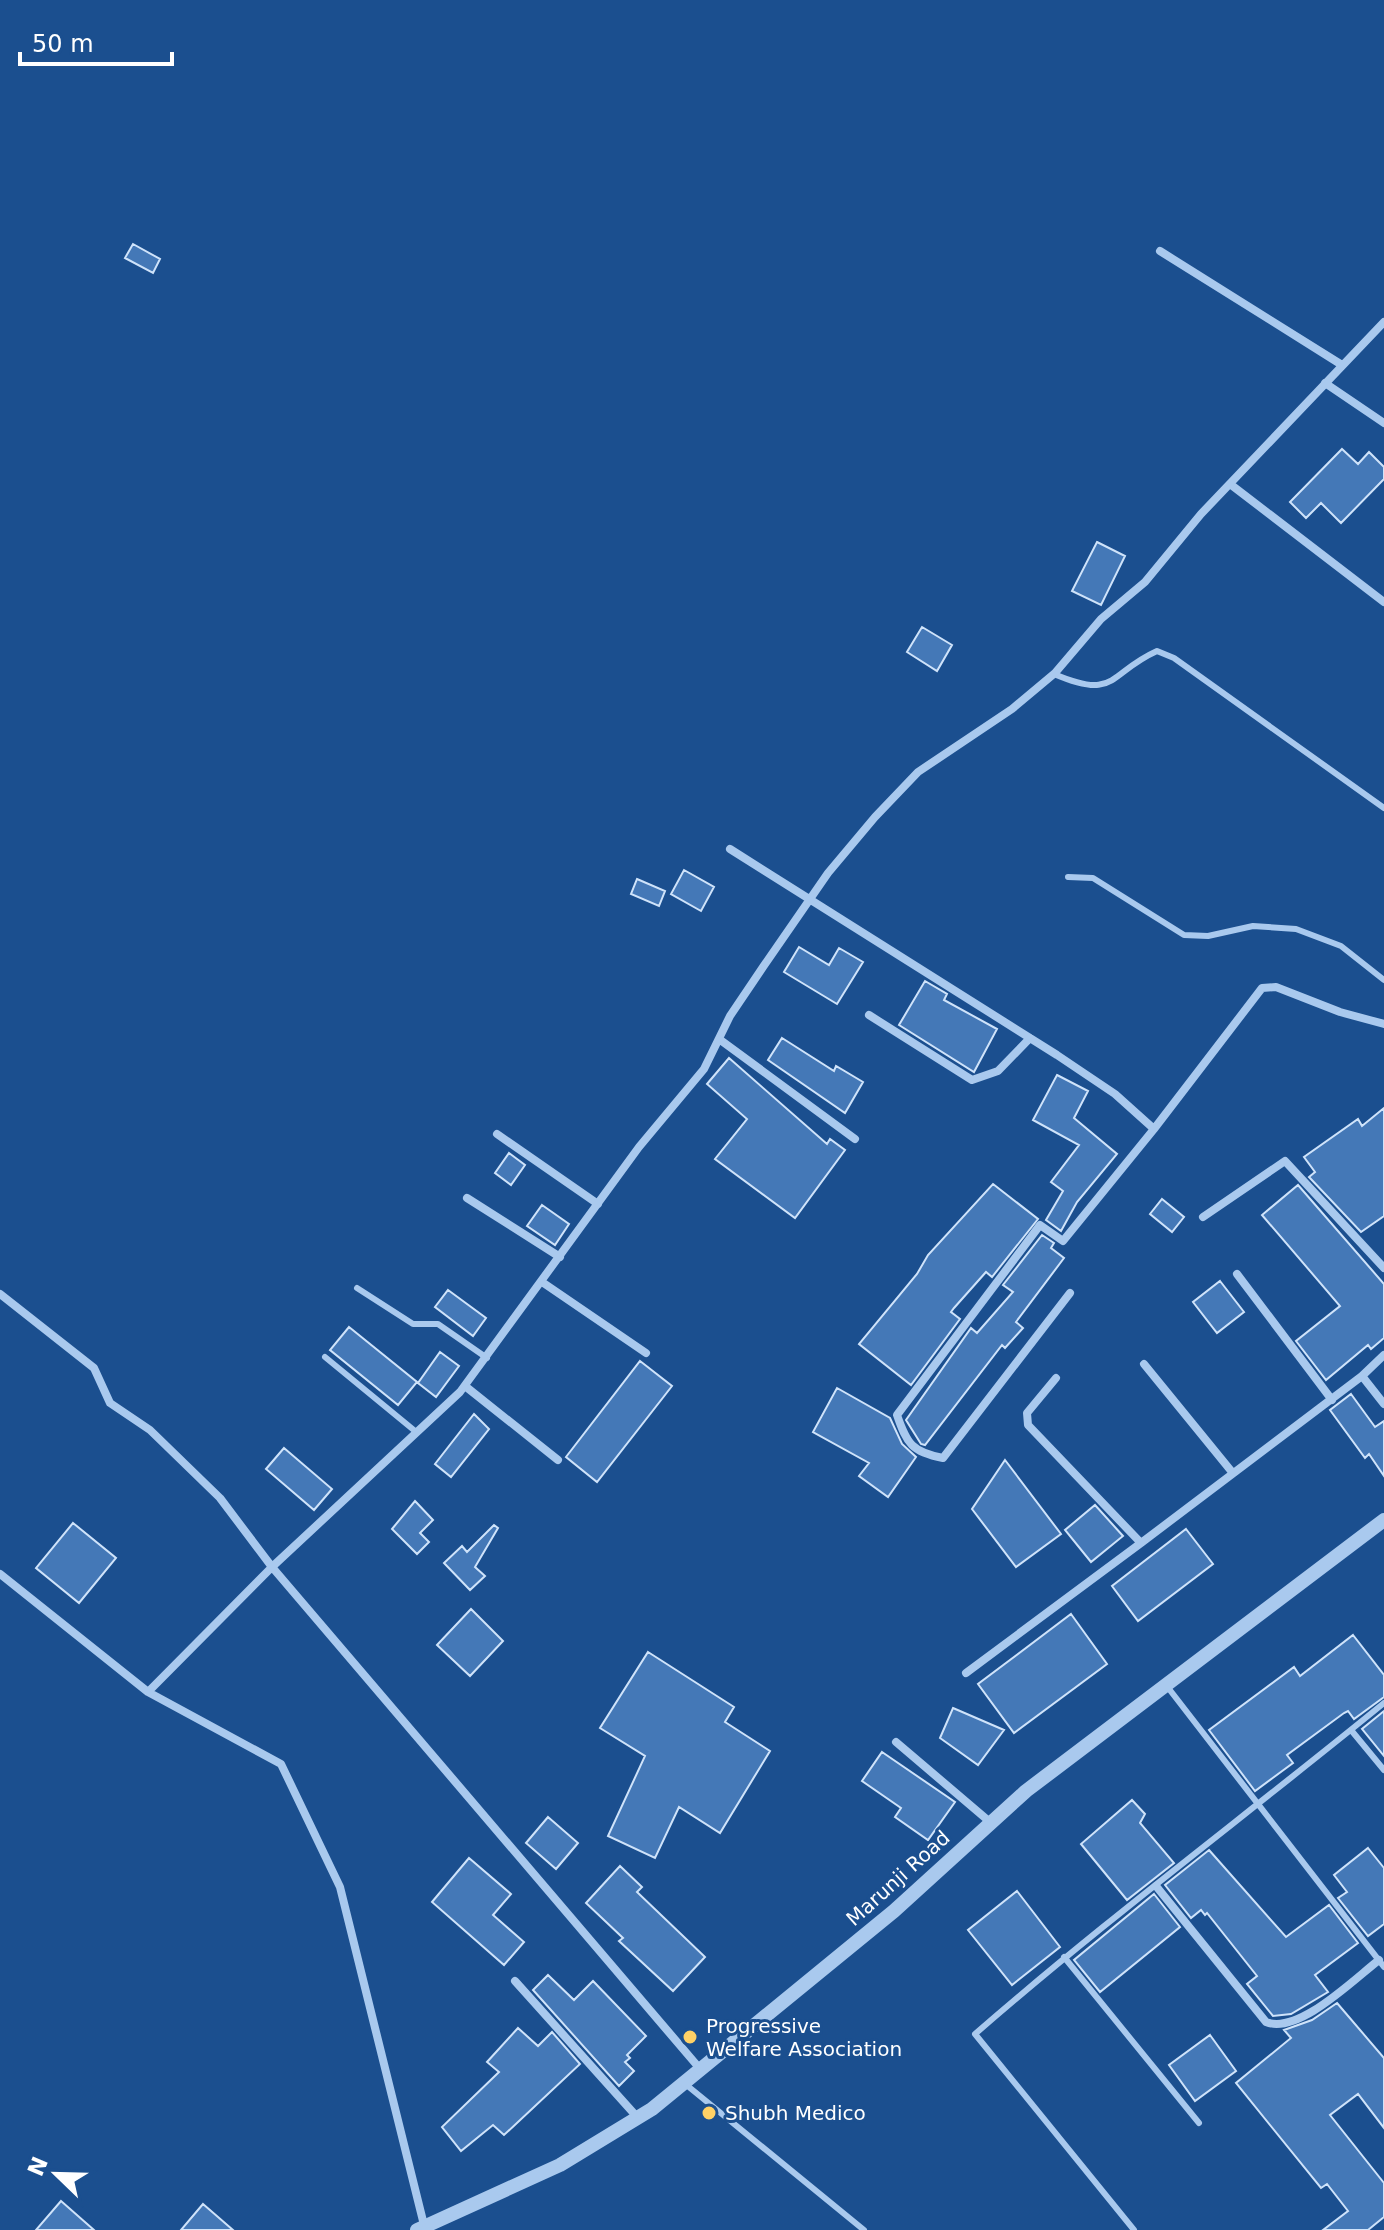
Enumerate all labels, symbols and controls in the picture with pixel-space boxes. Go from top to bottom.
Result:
scale bar [20,16,172,66]
text: 50 m [32,30,94,58]
street label: Marunji Road [841,1825,955,1931]
place label: Progressive Welfare Association [706,2014,902,2061]
marker: Progressive Welfare Association [681,2028,699,2046]
place label: Shubh Medico [725,2101,866,2125]
marker: Shubh Medico [700,2104,718,2122]
north arrow [16,2134,96,2214]
text: N [23,2153,53,2180]

